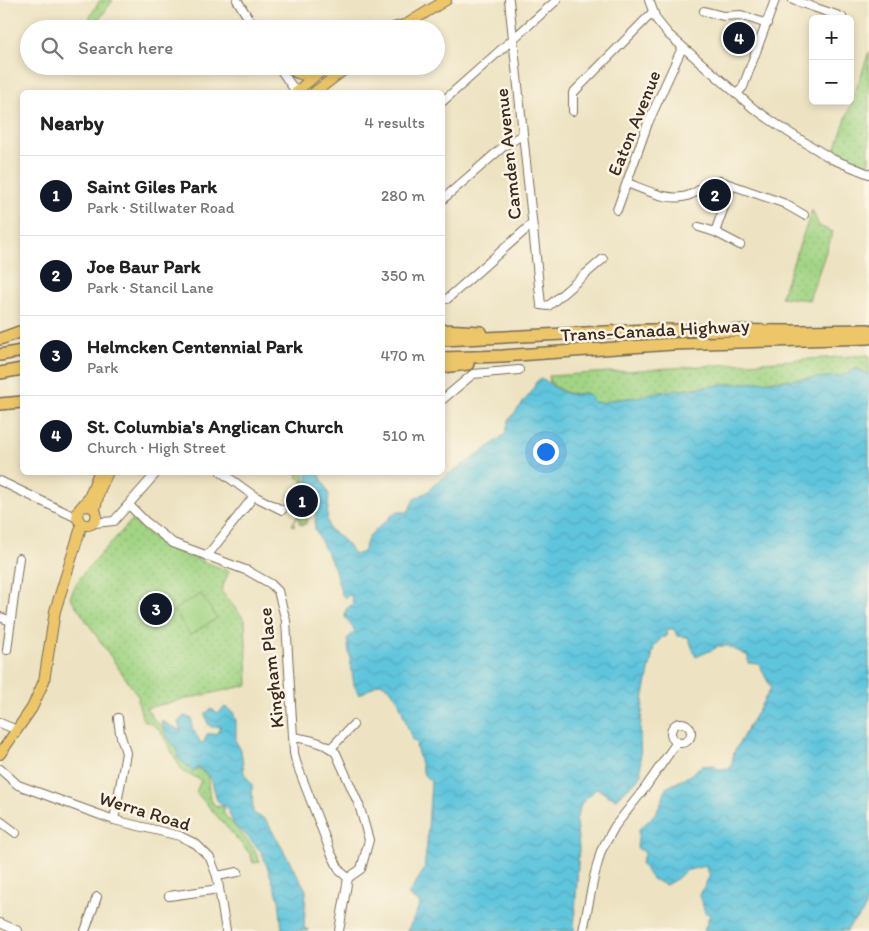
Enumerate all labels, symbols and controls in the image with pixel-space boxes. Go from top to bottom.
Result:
map controls [809,15,854,105]
button: + [809,15,854,60]
pin: 4 [723,19,755,57]
search box [20,20,445,75]
icon: search [38,34,66,62]
text: Search here [78,36,173,59]
button: − [809,60,854,105]
street label: Eaton Avenue [602,67,666,179]
street label: Camden Avenue [490,87,526,221]
text: Nearby [40,110,104,135]
text: 4 results [364,113,425,132]
text: Saint Giles Park [87,175,217,198]
pin: 2 [699,176,731,214]
text: 1 [52,186,60,205]
text: 280 m [381,186,425,205]
text: Park · Stillwater Road [87,198,235,217]
text: Joe Baur Park [87,255,201,278]
text: 2 [52,266,60,285]
text: 350 m [381,266,425,285]
text: Park · Stancil Lane [87,278,214,297]
street label: Trans-Canada Highway [560,314,750,346]
text: Helmcken Centennial Park [87,335,303,358]
text: 3 [52,346,60,365]
text: 470 m [381,346,425,365]
text: Park [87,358,118,377]
text: St. Columbia's Anglican Church [87,415,343,438]
text: 4 [51,426,61,445]
text: 510 m [382,426,425,445]
text: Church · High Street [87,438,226,457]
your location [533,439,559,465]
pin: 1 [286,482,318,520]
pin: 3 [140,590,172,628]
street label: Kingham Place [253,607,289,729]
street label: Werra Road [96,786,194,836]

